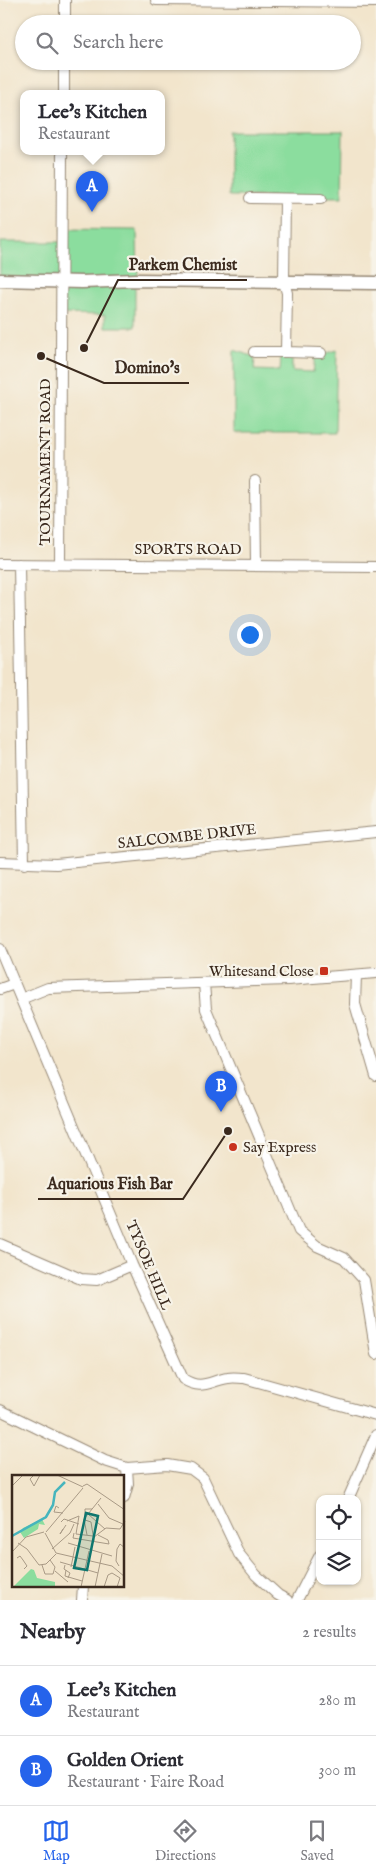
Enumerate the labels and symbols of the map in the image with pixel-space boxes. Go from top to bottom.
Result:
pin: A [76,171,108,212]
callout: Parkem Chemist [118,249,247,280]
text: Parkem Chemist [129,256,238,276]
callout: Domino's [104,352,189,383]
text: Domino's [114,359,180,379]
street label: TOURNAMENT ROAD [36,378,55,546]
street label: SPORTS ROAD [134,540,242,559]
your location [237,622,263,648]
street label: SALCOMBE DRIVE [117,820,257,853]
place label: Whitesand Close [209,962,314,981]
marker: Whitesand Close [318,965,330,977]
pin: B [205,1071,237,1112]
place label: Say Express [243,1138,316,1157]
marker: Say Express [227,1141,239,1153]
callout: Aquarious Fish Bar [38,1168,183,1199]
text: Aquarious Fish Bar [46,1175,173,1195]
street label: TYSOE HILL [121,1218,176,1313]
inset map [12,1475,125,1588]

